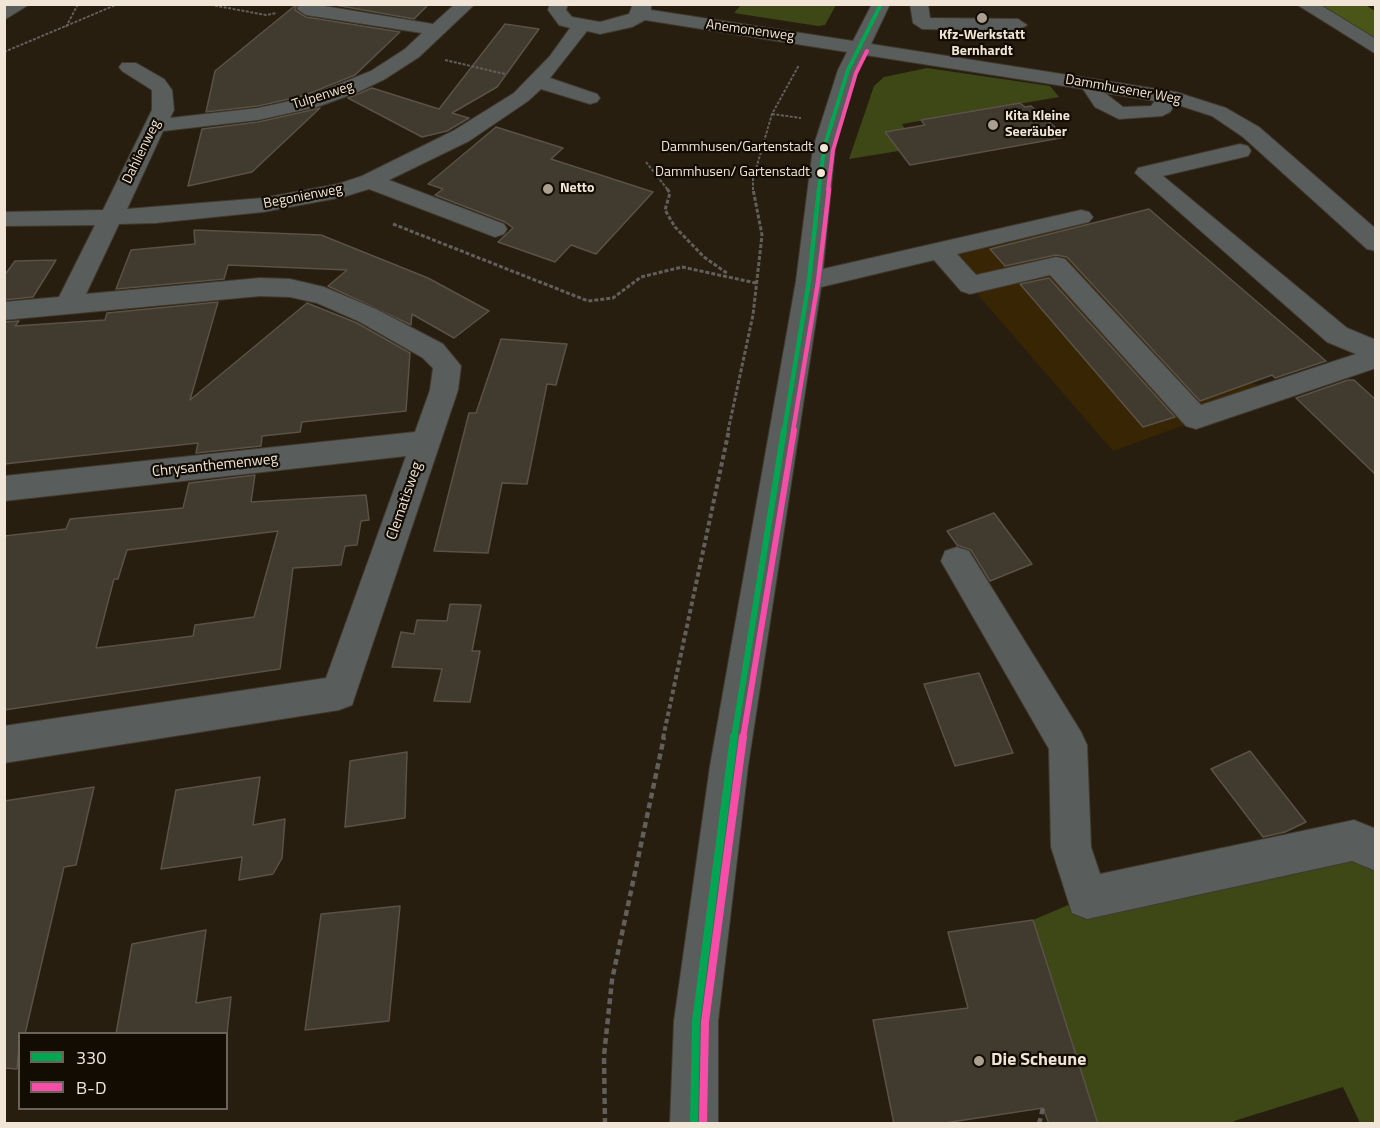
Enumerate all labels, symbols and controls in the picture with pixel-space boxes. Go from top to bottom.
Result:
marker: Kfz-Werkstatt Bernhardt [975,11,989,25]
street label: Anemonenweg [705,16,795,46]
place label: Kfz-Werkstatt Bernhardt [939,28,1025,60]
street label: Dammhusener Weg [1064,72,1182,108]
street label: Tulpenweg [290,78,356,114]
place label: Kita Kleine Seeräuber [1005,109,1070,142]
street label: Dahlienweg [119,117,165,187]
marker: Kita Kleine Seeräuber [986,118,1000,132]
place label: Dammhusen/Gartenstadt [661,140,813,156]
marker: Dammhusen/Gartenstadt [818,142,830,154]
place label: Dammhusen/ Gartenstadt [655,165,810,181]
marker: Dammhusen/ Gartenstadt [815,167,827,179]
street label: Begonienweg [262,181,344,213]
place label: Netto [560,181,594,197]
marker: Netto [541,182,555,196]
street label: Chrysanthemenweg [151,450,279,482]
street label: Clematisweg [383,460,427,542]
legend [18,1032,228,1110]
text: 330 [76,1044,106,1071]
place label: Die Scheune [991,1050,1086,1072]
marker: Die Scheune [972,1054,986,1068]
text: B-D [76,1074,107,1101]

